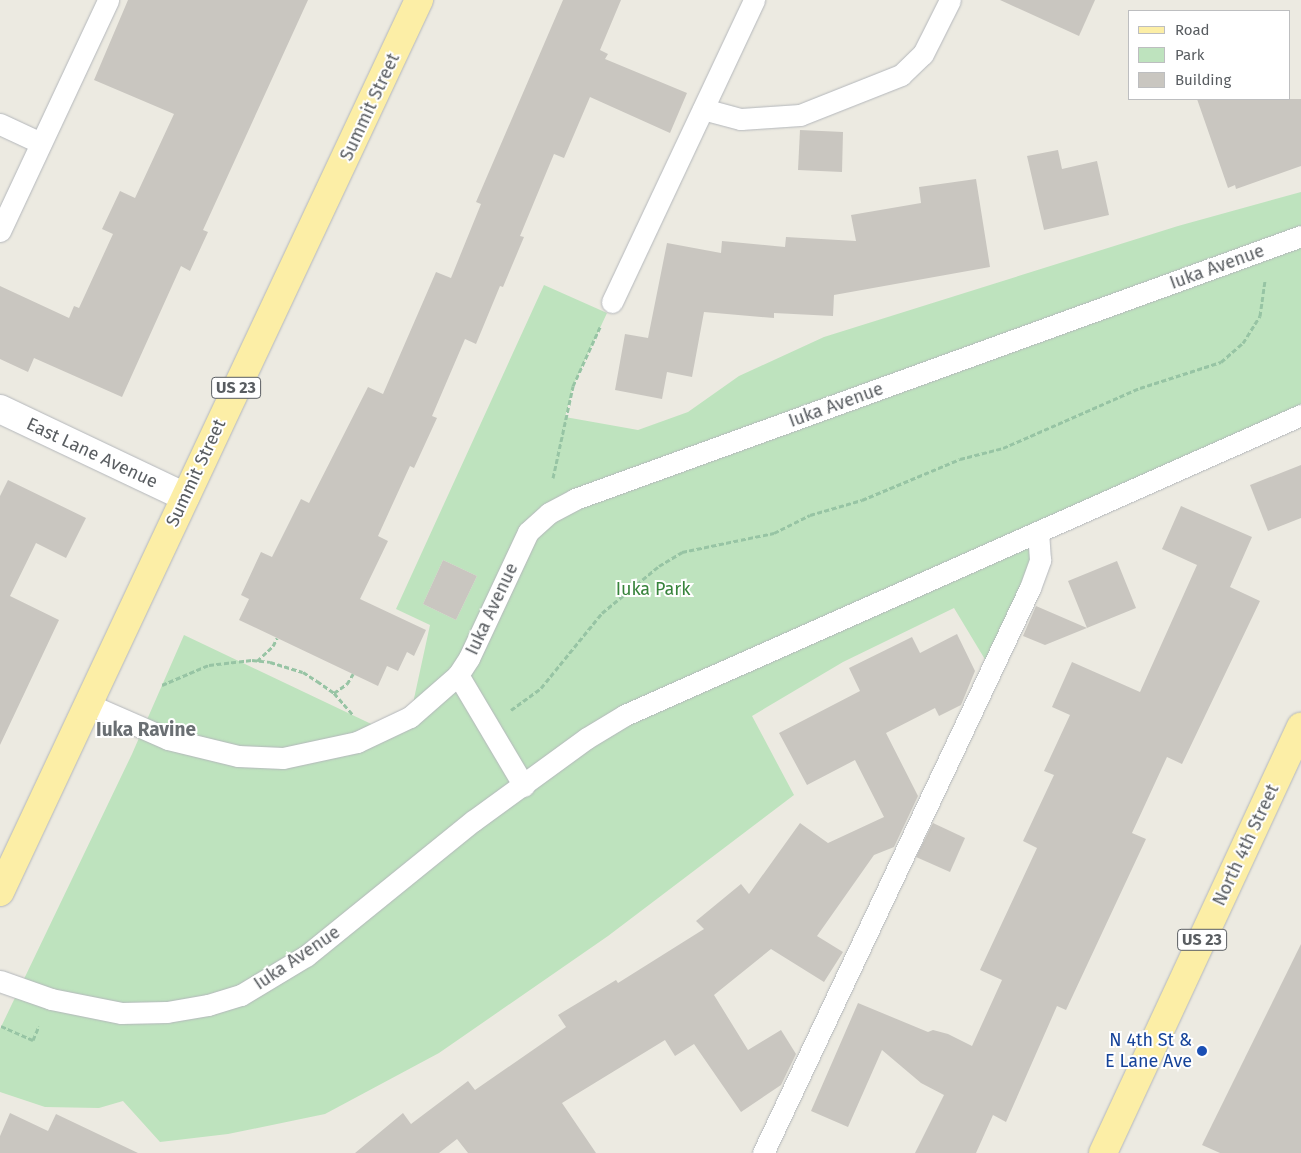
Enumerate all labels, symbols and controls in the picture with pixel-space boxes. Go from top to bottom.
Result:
legend [1128,10,1291,100]
text: Road [1175,21,1210,39]
text: Park [1175,46,1205,64]
street label: Summit Street [336,50,404,164]
text: Building [1175,71,1231,89]
street label: Iuka Avenue [1167,240,1267,294]
road number: US 23 [211,374,261,402]
street label: Iuka Avenue [786,378,886,432]
street label: East Lane Avenue [23,413,161,493]
street label: Summit Street [162,416,230,530]
street label: Iuka Avenue [461,560,523,658]
park label: Iuka Park [616,578,690,600]
district label: Iuka Ravine [96,719,196,741]
street label: North 4th Street [1208,781,1284,909]
street label: Iuka Avenue [250,921,344,995]
road number: US 23 [1177,926,1227,954]
place label: N 4th St & E Lane Ave [1105,1030,1192,1072]
marker: N 4th St & E Lane Ave [1196,1045,1208,1057]

